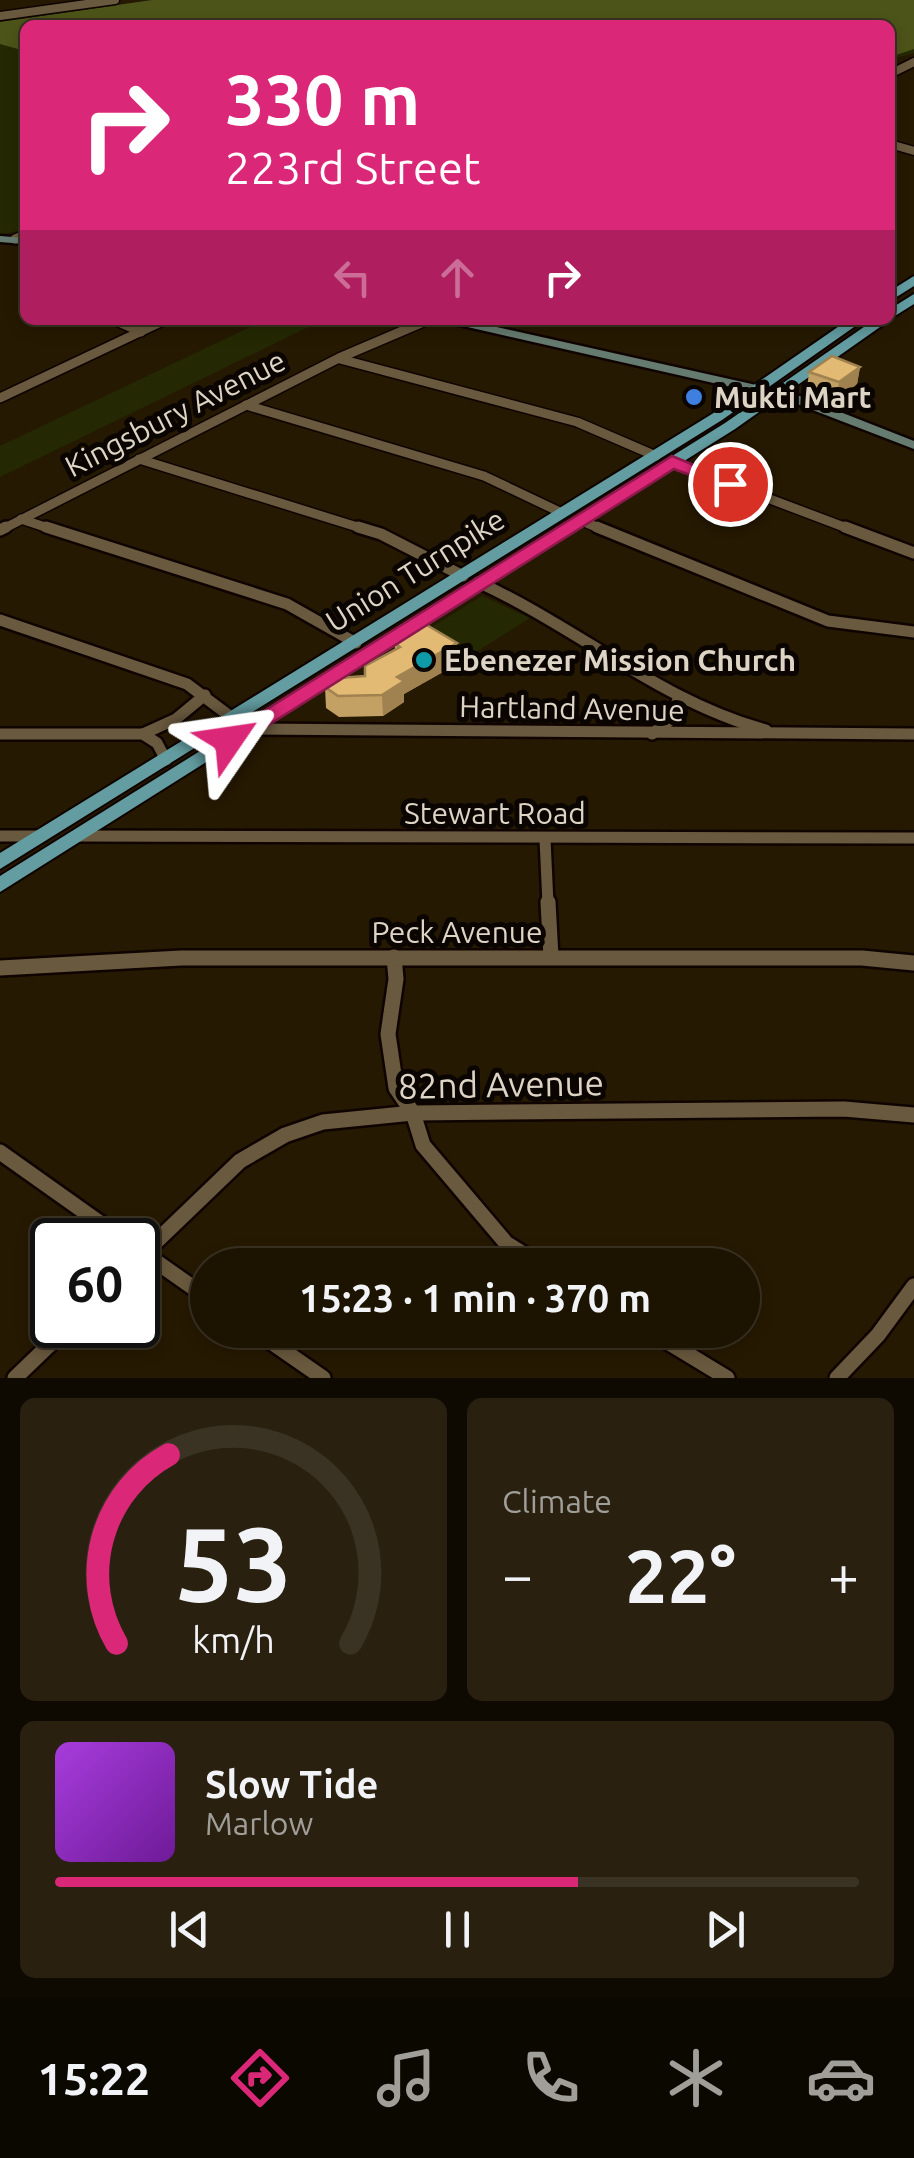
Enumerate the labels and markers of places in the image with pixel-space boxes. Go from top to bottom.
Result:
place label: Mukti Mart [714,380,872,414]
marker: Mukti Mart [683,386,705,408]
pin [688,442,773,527]
place label: Ebenezer Mission Church [444,643,796,677]
marker: Ebenezer Mission Church [413,649,435,671]

